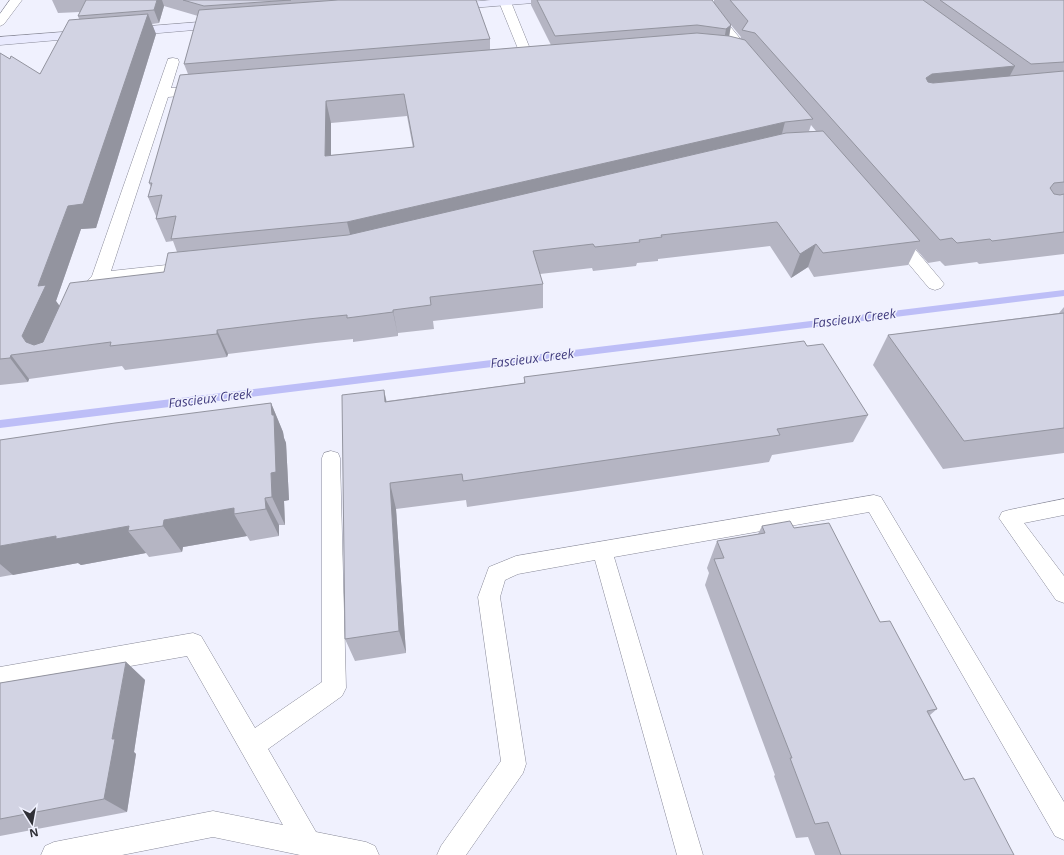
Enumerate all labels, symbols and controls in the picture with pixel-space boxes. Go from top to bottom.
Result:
water label: Fascieux Creek [811,304,897,332]
water label: Fascieux Creek [489,344,575,372]
water label: Fascieux Creek [167,384,253,412]
north arrow [12,803,52,843]
text: N [28,825,40,842]

